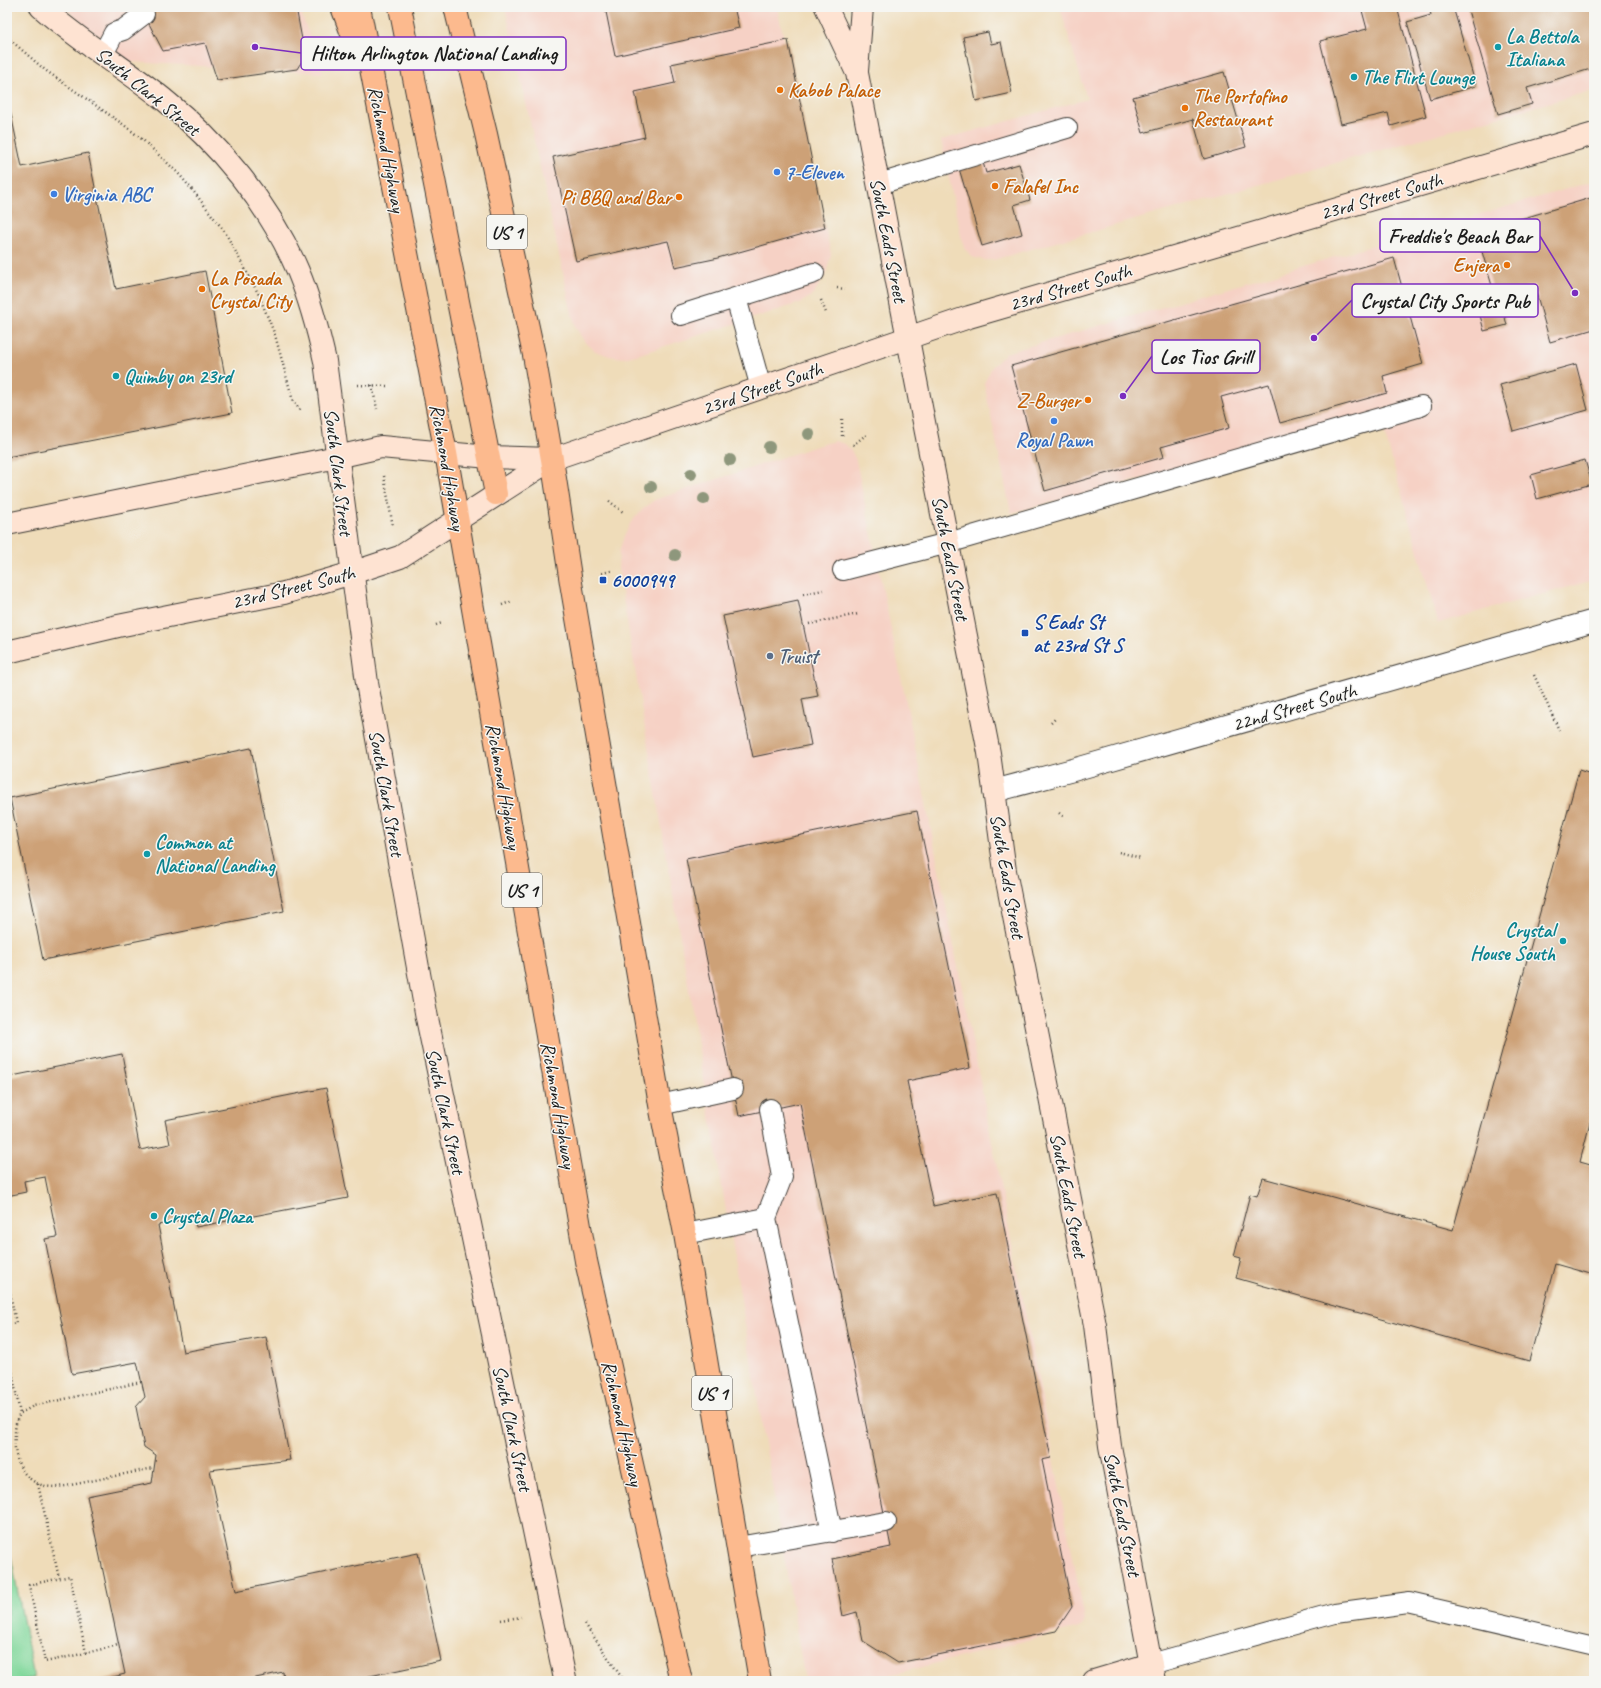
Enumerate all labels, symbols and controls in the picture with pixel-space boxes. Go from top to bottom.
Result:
place label: La Bettola Italiana [1506,24,1580,72]
callout: Hilton Arlington National Landing [301,37,566,70]
text: Hilton Arlington National Landing [311,40,559,66]
street label: South Clark Street [90,41,207,143]
marker: La Bettola Italiana [1493,42,1503,52]
place label: The Flirt Lounge [1362,65,1476,90]
marker: The Flirt Lounge [1349,72,1359,82]
place label: Kabob Palace [788,78,881,103]
street label: Richmond Highway [362,84,411,216]
place label: The Portofino Restaurant [1193,84,1288,132]
marker: Kabob Palace [775,85,785,95]
marker: The Portofino Restaurant [1180,103,1190,113]
place label: 7-Eleven [785,160,846,185]
marker: 7-Eleven [772,167,782,177]
street label: 23rd Street South [1317,167,1447,226]
place label: Falafel Inc [1003,174,1079,199]
street label: South Eads Street [864,176,913,307]
marker: Falafel Inc [990,181,1000,191]
place label: Virginia ABC [62,182,154,207]
place label: Pi BBQ and Bar [561,185,674,210]
marker: Virginia ABC [49,189,59,199]
marker: Pi BBQ and Bar [674,192,684,202]
road number: US 1 [487,215,527,249]
callout: Freddie's Beach Bar [1380,219,1540,252]
text: Freddie's Beach Bar [1388,223,1534,249]
place label: Enjera [1453,253,1501,278]
street label: 23rd Street South [1006,258,1136,317]
marker: Enjera [1502,260,1512,270]
place label: La Posada Crystal City [210,266,294,315]
marker: La Posada Crystal City [197,284,207,294]
callout: Crystal City Sports Pub [1352,284,1538,317]
text: Crystal City Sports Pub [1360,288,1532,315]
callout: Los Tios Grill [1152,340,1260,373]
text: Los Tios Grill [1160,344,1257,370]
street label: 23rd Street South [699,356,827,421]
place label: Quimby on 23rd [124,364,236,389]
marker: Quimby on 23rd [111,371,121,381]
place label: Z-Burger [1017,388,1083,413]
marker: Z-Burger [1083,395,1093,405]
street label: Richmond Highway [424,402,471,534]
street label: South Clark Street [318,407,359,539]
marker: Royal Pawn [1049,416,1059,426]
place label: Royal Pawn [1015,428,1094,453]
street label: South Eads Street [926,494,975,625]
street label: 23rd Street South [229,560,359,615]
place label: 6000949 [611,568,676,593]
marker: 6000949 [598,575,608,585]
place label: S Eads St at 23rd St S [1033,610,1126,658]
marker: S Eads St at 23rd St S [1020,628,1030,638]
place label: Truist [778,644,821,669]
marker: Truist [765,651,775,661]
street label: 22nd Street South [1229,677,1361,737]
street label: Richmond Highway [480,721,527,853]
street label: South Clark Street [363,728,410,861]
street label: South Eads Street [984,812,1031,943]
place label: Common at National Landing [155,830,277,878]
marker: Common at National Landing [142,849,152,859]
road number: US 1 [502,873,542,907]
place label: Crystal House South [1470,918,1558,966]
marker: Crystal House South [1558,936,1568,946]
street label: Richmond Highway [535,1040,582,1172]
street label: South Clark Street [420,1046,472,1179]
street label: South Eads Street [1044,1131,1093,1262]
place label: Crystal Plaza [162,1204,254,1230]
marker: Crystal Plaza [149,1211,159,1221]
street label: Richmond Highway [596,1358,650,1490]
street label: South Clark Street [487,1363,539,1496]
road number: US 1 [692,1376,732,1410]
street label: South Eads Street [1098,1450,1147,1581]

